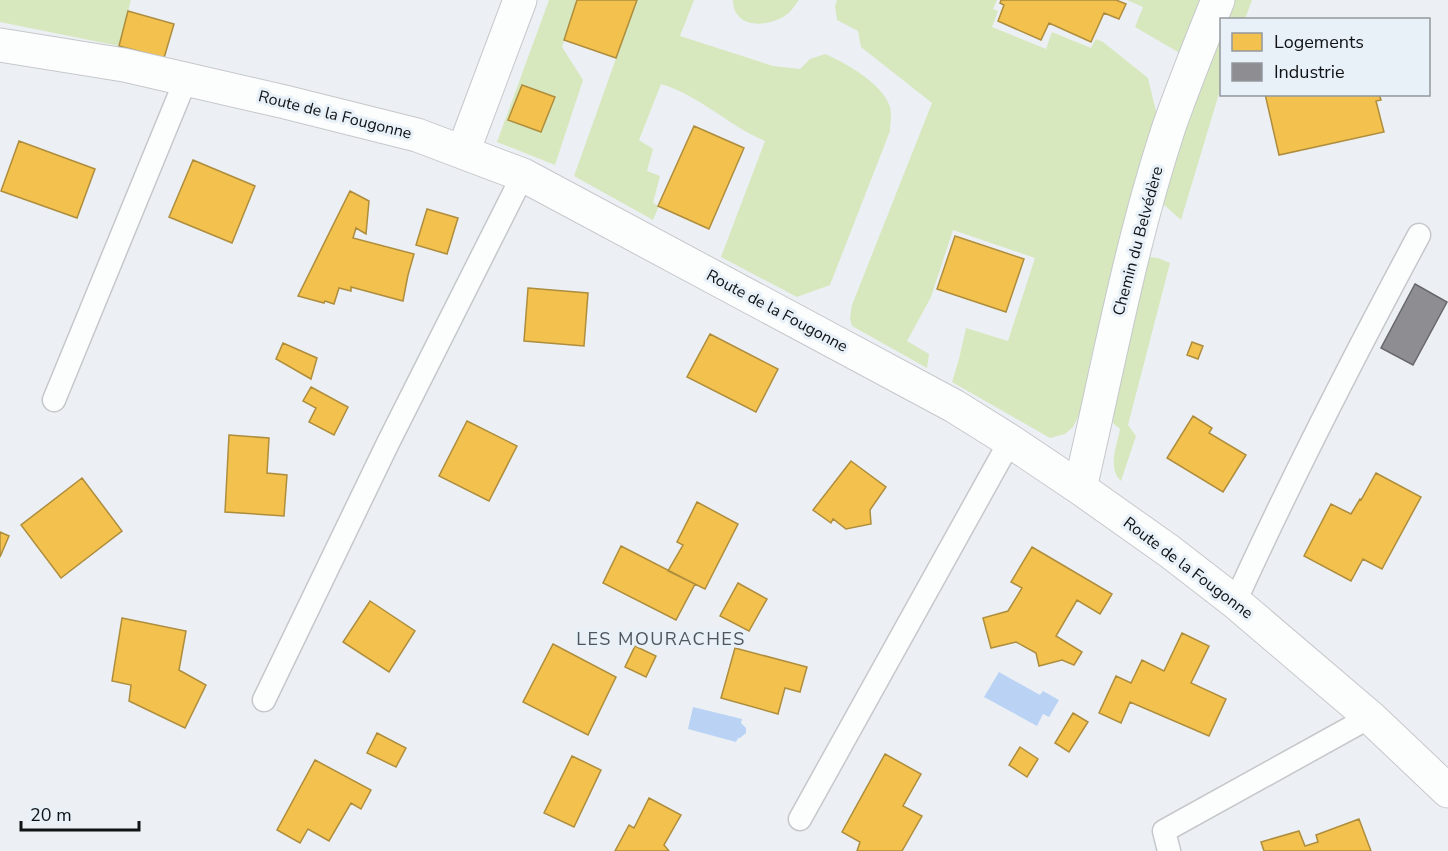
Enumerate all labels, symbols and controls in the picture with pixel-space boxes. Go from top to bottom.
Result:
legend [1220,18,1430,96]
text: Logements [1274,30,1364,54]
text: Industrie [1274,60,1345,84]
street label: Route de la Fougonne [256,85,414,145]
street label: Chemin du Belvédère [1107,164,1169,318]
street label: Route de la Fougonne [702,264,852,358]
street label: Route de la Fougonne [1119,512,1257,624]
district label: LES MOURACHES [576,627,746,651]
scale bar [21,794,140,832]
text: 20 m [30,803,72,827]

